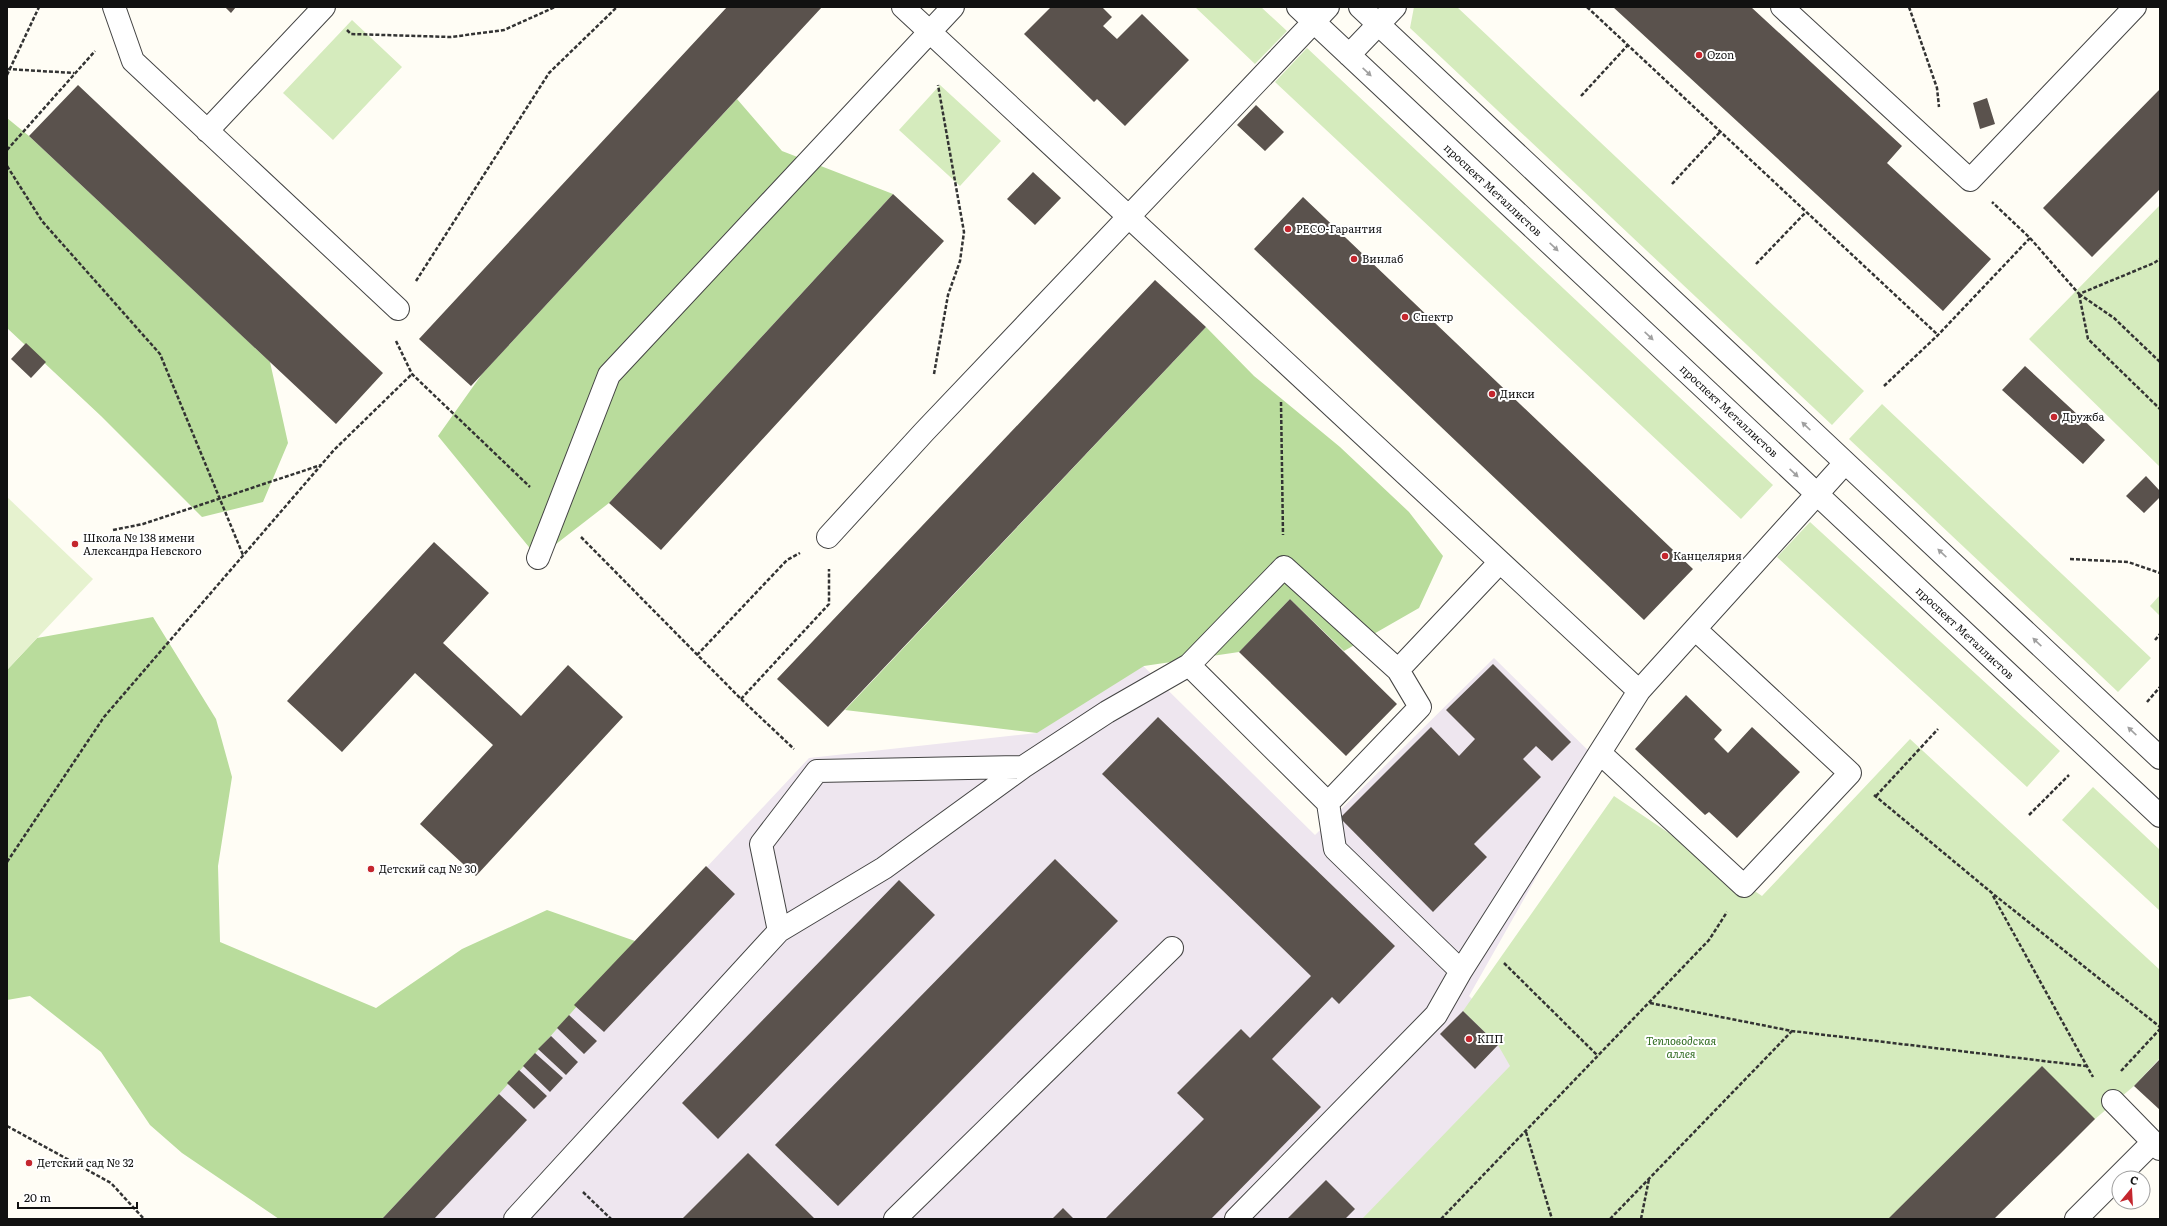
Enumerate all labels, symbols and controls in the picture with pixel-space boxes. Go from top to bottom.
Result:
place label: Ozon [1707,46,1734,62]
marker: Ozon [1694,50,1704,60]
one-way arrow [1362,67,1372,77]
street label: проспект Металлистов [1441,139,1546,239]
place label: РЕСО-Гарантия [1296,220,1382,236]
marker: РЕСО-Гарантия [1283,224,1293,234]
one-way arrow [1549,242,1559,252]
place label: Винлаб [1362,250,1403,266]
marker: Винлаб [1349,254,1359,264]
place label: Спектр [1413,308,1454,324]
marker: Спектр [1400,312,1410,322]
one-way arrow [1644,331,1654,341]
street label: проспект Металлистов [1677,360,1782,460]
place label: Дикси [1500,385,1535,401]
marker: Дикси [1487,389,1497,399]
place label: Дружба [2062,408,2104,424]
marker: Дружба [2049,412,2059,422]
one-way arrow [1801,421,1811,431]
one-way arrow [1790,468,1799,477]
place label: Школа № 138 имени Александра Невского [83,529,202,558]
marker: Школа № 138 имени Александра Невского [70,539,80,549]
place label: Канцелярия [1673,547,1742,563]
one-way arrow [1937,548,1947,558]
marker: Канцелярия [1660,551,1670,561]
street label: проспект Металлистов [1913,582,2018,682]
one-way arrow [2032,637,2042,647]
one-way arrow [2127,727,2136,736]
place label: Детский сад № 30 [379,860,477,876]
marker: Детский сад № 30 [366,864,376,874]
place label: КПП [1477,1030,1503,1046]
park label: Тепловодская аллея [1646,1032,1716,1061]
marker: КПП [1464,1034,1474,1044]
place label: Детский сад № 32 [37,1154,134,1170]
marker: Детский сад № 32 [24,1158,34,1168]
north arrow [2111,1170,2151,1210]
text: С [2128,1171,2141,1188]
scale bar [18,1184,137,1210]
text: 20 m [24,1188,51,1206]

